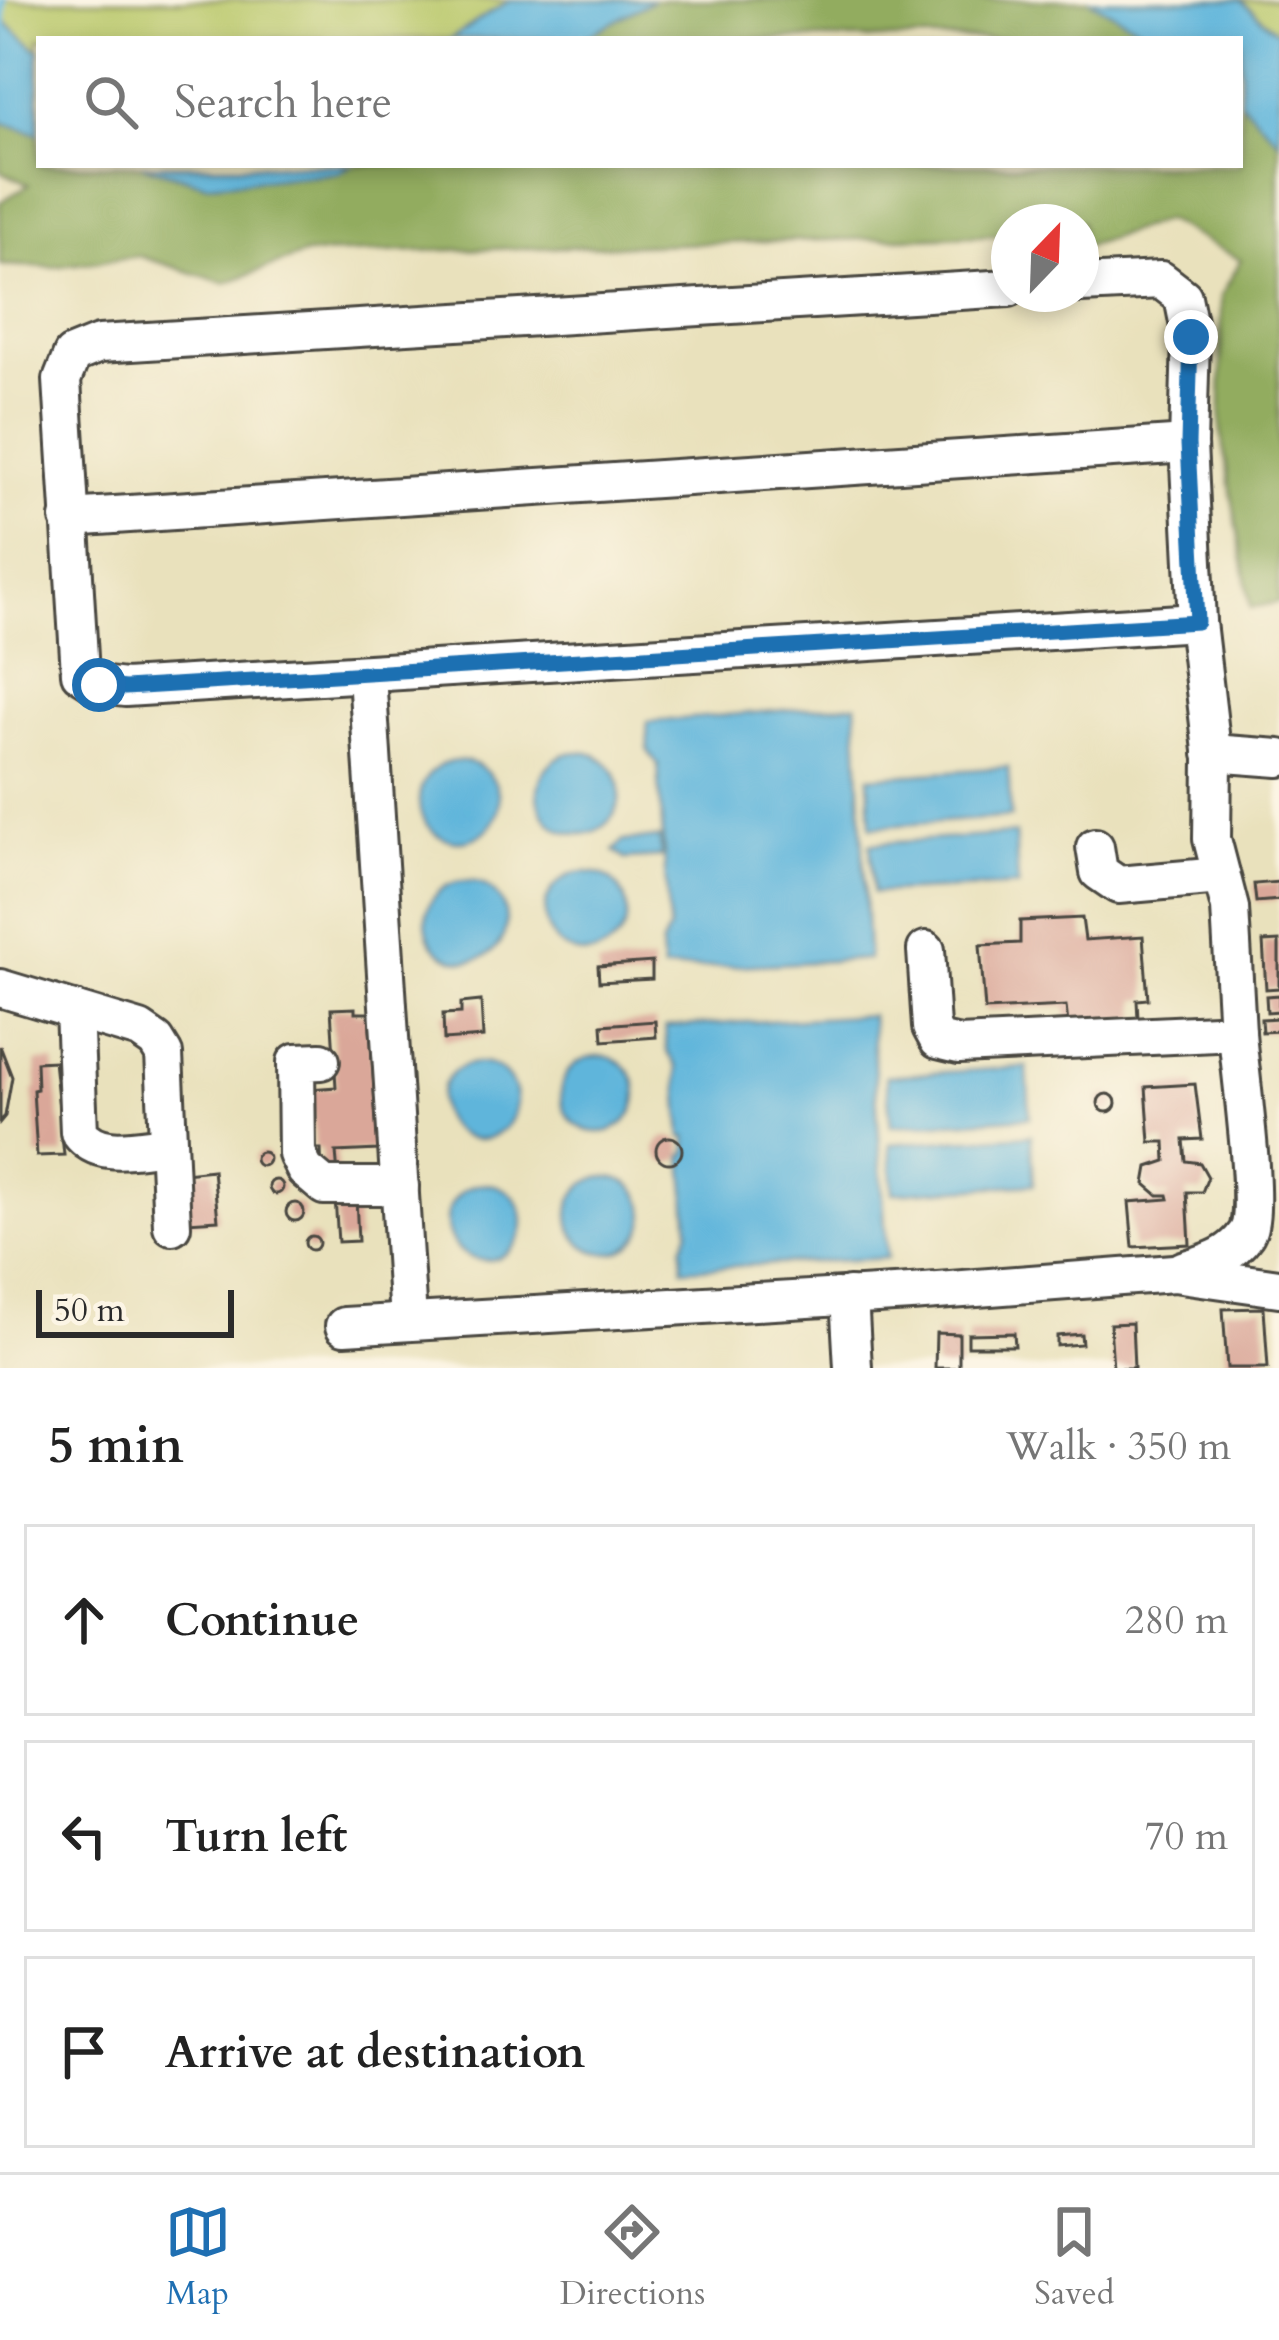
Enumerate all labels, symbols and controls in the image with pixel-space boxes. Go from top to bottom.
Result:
search box [36,36,1243,168]
icon: search [78,69,144,135]
text: Search here [174,72,392,133]
north arrow [991,204,1099,312]
route end [1164,310,1218,364]
route start [72,658,126,712]
scale bar [36,1284,234,1337]
text: 50 m [54,1288,125,1333]
text: 5 min [48,1411,184,1481]
text: Walk · 350 m [1006,1420,1231,1473]
icon: ahead [51,1587,117,1653]
text: Continue [165,1590,359,1651]
text: 280 m [1125,1594,1228,1647]
icon: left [51,1803,117,1869]
text: Turn left [165,1806,347,1867]
text: 70 m [1145,1810,1228,1863]
icon: arrive [51,2019,117,2085]
text: Arrive at destination [165,2022,585,2083]
tab: Map [165,2199,231,2316]
tab: Directions [560,2199,705,2316]
tab: Saved [1034,2199,1114,2316]

